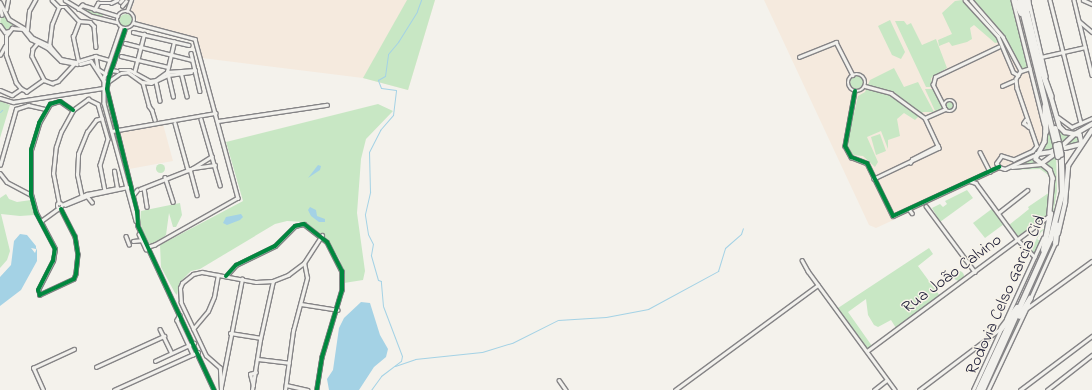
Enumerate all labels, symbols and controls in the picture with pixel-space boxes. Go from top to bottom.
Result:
street label: Rodovia Celso Garcia Cid [962,212,1050,378]
street label: Rua João Calvino [898,230,1006,318]

